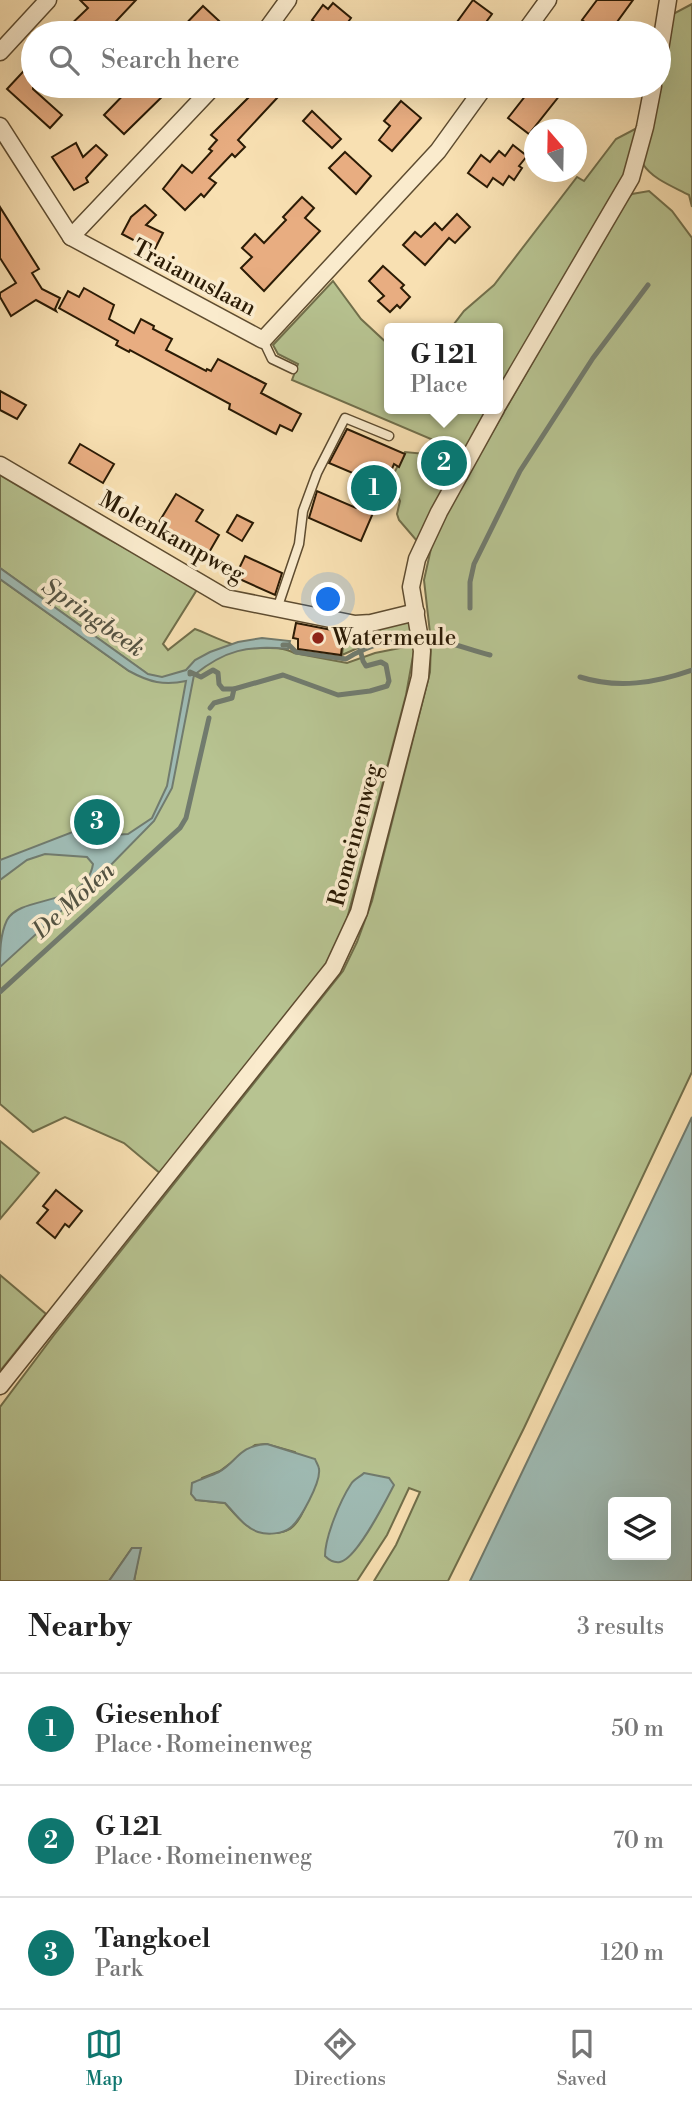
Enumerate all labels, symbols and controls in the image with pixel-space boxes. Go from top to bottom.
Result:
search box [21,21,671,98]
icon: search [45,41,83,79]
text: Search here [101,44,240,76]
north arrow [524,119,587,182]
street label: Traianuslaan [127,234,261,323]
popup [384,323,503,414]
text: G 121 [410,339,477,371]
text: Place [410,371,468,399]
pin: 2 [421,437,467,489]
pin: 1 [351,462,397,514]
street label: Molenkampweg [94,485,250,589]
water label: Springbeek [36,572,150,664]
your location [311,582,345,616]
place label: Watermeule [331,624,456,652]
marker: Watermeule [310,630,326,646]
street label: Romeinenweg [323,761,387,909]
pin: 3 [74,796,120,848]
water label: De Molen [26,856,122,946]
map controls [608,1497,671,1560]
button: layers [608,1497,671,1560]
text: Nearby [28,1608,132,1646]
text: 3 results [577,1613,664,1641]
text: Giesenhof [95,1699,219,1731]
text: 1 [45,1715,57,1743]
text: 50 m [611,1715,664,1743]
text: Place · Romeinenweg [95,1731,312,1759]
text: G 121 [95,1811,162,1843]
text: 2 [44,1827,58,1855]
text: 70 m [613,1827,664,1855]
text: Place · Romeinenweg [95,1843,312,1871]
text: Tangkoel [95,1923,210,1955]
text: 3 [44,1939,58,1967]
text: 120 m [600,1939,664,1967]
text: Park [95,1955,143,1983]
tab: Map [85,2025,123,2091]
tab: Directions [294,2025,386,2091]
tab: Saved [557,2025,607,2091]

